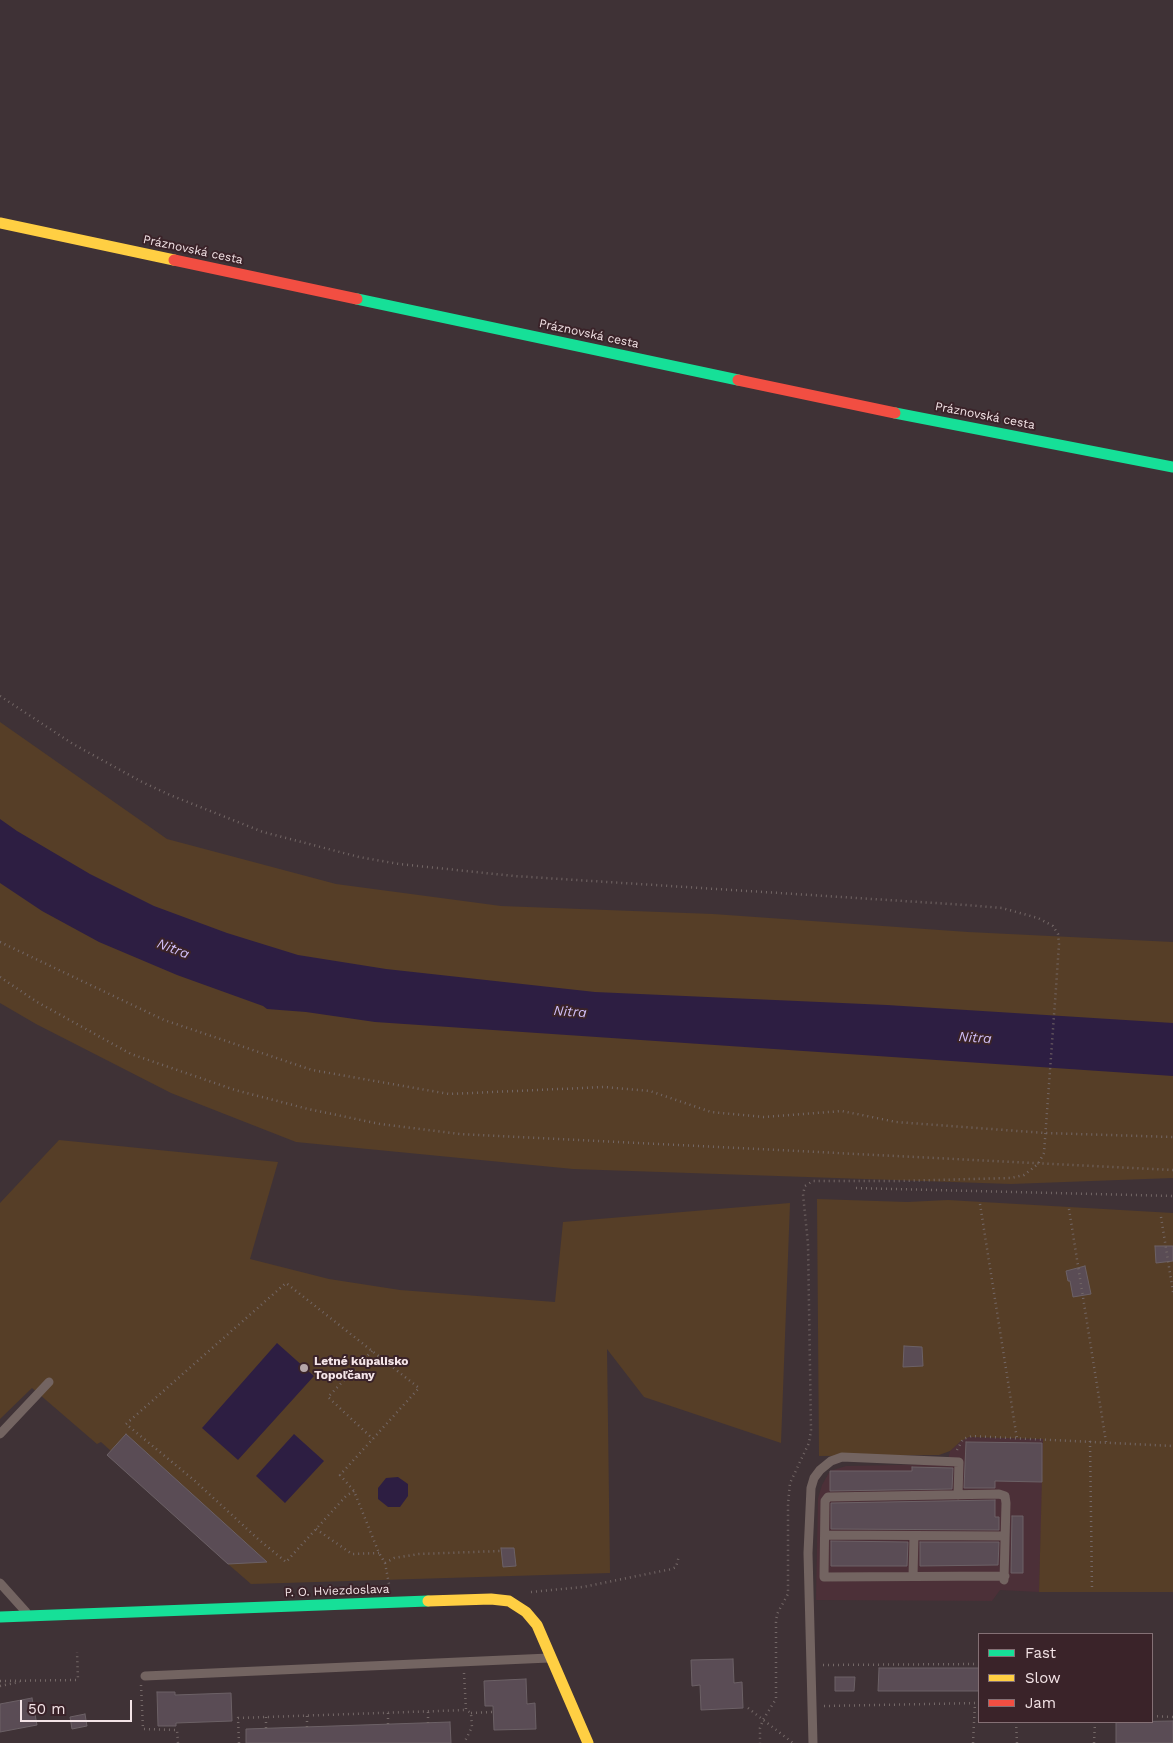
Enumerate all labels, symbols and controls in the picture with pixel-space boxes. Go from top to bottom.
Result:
street label: Práznovská cesta [142,232,244,268]
street label: Práznovská cesta [538,316,640,352]
street label: Práznovská cesta [934,399,1036,433]
water label: Nitra [155,935,191,963]
water label: Nitra [553,1002,587,1022]
water label: Nitra [958,1028,992,1048]
place label: Letné kúpalisko Topoľčany [314,1354,408,1382]
marker: Letné kúpalisko Topoľčany [298,1362,310,1374]
street label: P. O. Hviezdoslava [284,1582,390,1600]
legend [978,1633,1153,1723]
text: Fast [1025,1644,1056,1662]
text: Slow [1025,1669,1061,1687]
scale bar [22,1690,135,1722]
text: Jam [1025,1694,1056,1712]
text: 50 m [28,1700,65,1718]

